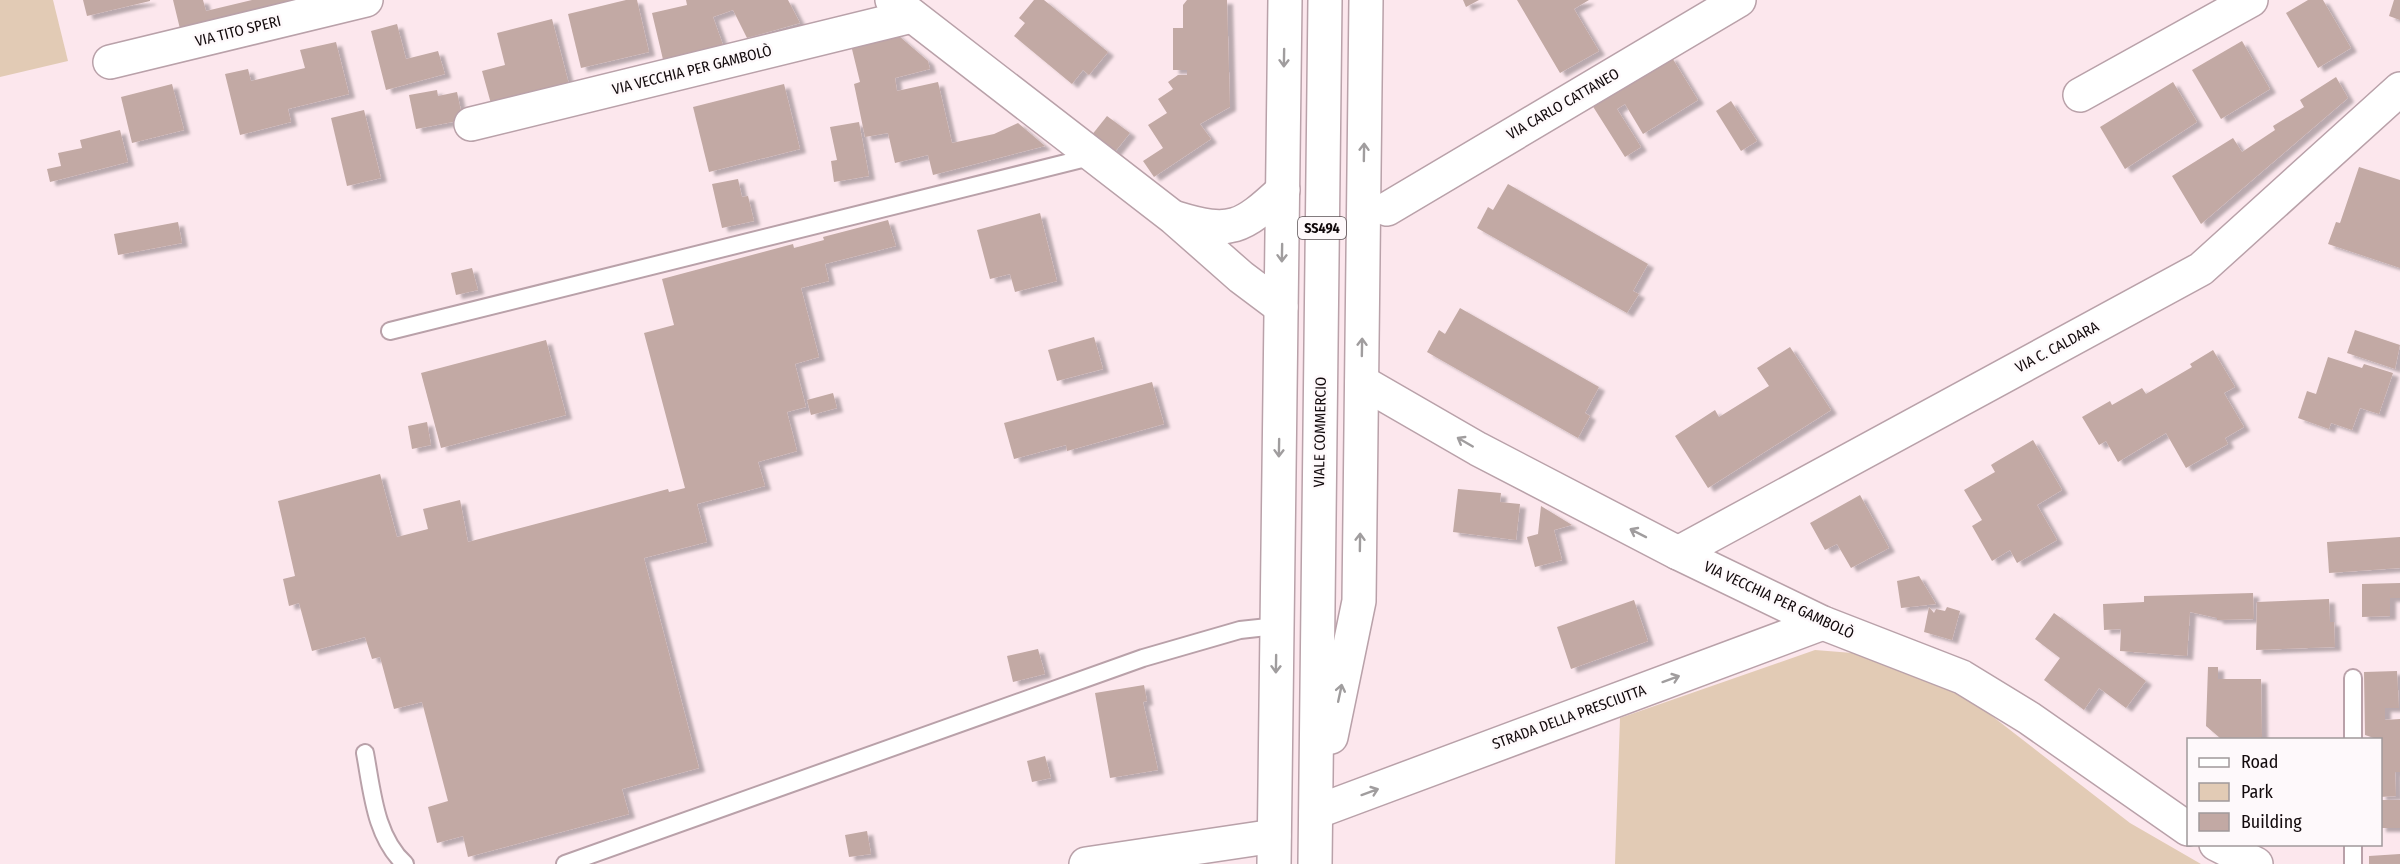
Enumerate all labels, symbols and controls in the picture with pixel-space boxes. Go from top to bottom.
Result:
street label: VIA TITO SPERI [193,12,283,50]
street label: VIA VECCHIA PER GAMBOLÒ [610,41,774,99]
one-way arrow [1279,48,1290,68]
street label: VIA CARLO CATTANEO [1504,65,1622,143]
one-way arrow [1358,143,1370,163]
road number: SS494 [1298,217,1346,239]
one-way arrow [1276,243,1288,263]
street label: VIA C. CALDARA [2012,317,2102,377]
one-way arrow [1356,338,1368,358]
street label: VIALE COMMERCIO [1310,377,1330,487]
one-way arrow [1457,436,1475,447]
one-way arrow [1273,438,1285,458]
one-way arrow [1629,526,1647,538]
one-way arrow [1354,533,1366,553]
street label: VIA VECCHIA PER GAMBOLÒ [1701,557,1857,643]
one-way arrow [1271,654,1282,674]
one-way arrow [1661,673,1680,684]
street label: STRADA DELLA PRESCIUTTA [1490,681,1648,753]
one-way arrow [1335,684,1346,703]
legend [2187,738,2382,846]
text: Road [2241,751,2278,773]
text: Park [2241,781,2274,803]
one-way arrow [1361,785,1379,796]
text: Building [2241,811,2302,833]

